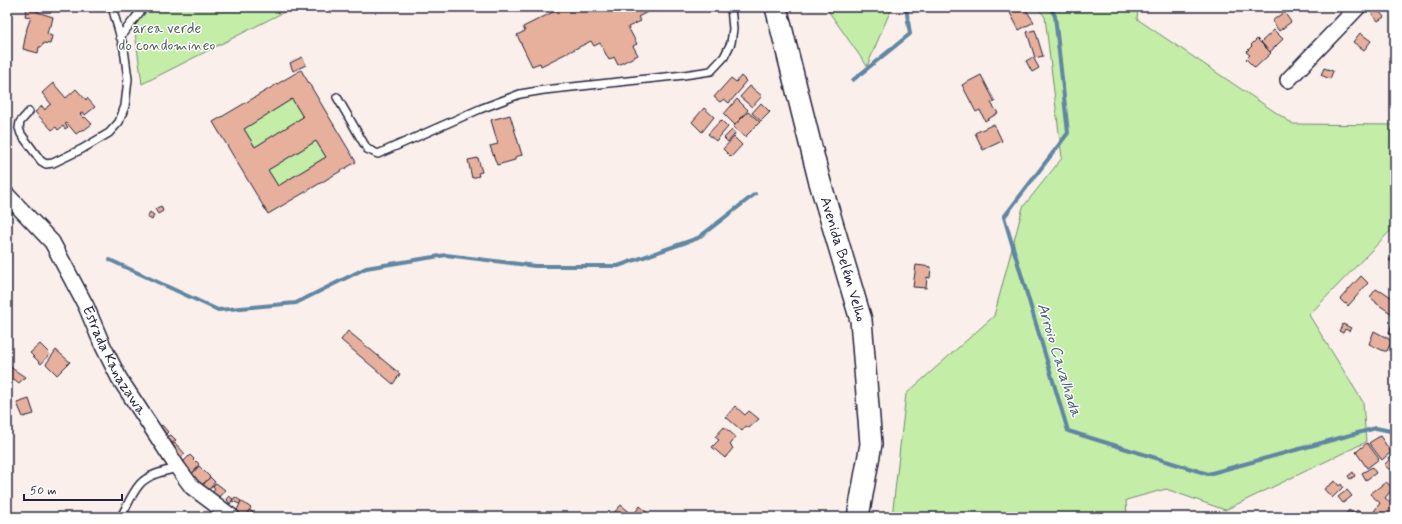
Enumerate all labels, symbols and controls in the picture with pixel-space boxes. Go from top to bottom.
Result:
park label: area verde do condomineo [119,19,216,56]
street label: Avenida Belém Velho [815,194,871,324]
water label: Arroio Cavalhada [1032,300,1087,421]
street label: Estrada Kanazawa [77,303,151,420]
scale bar [24,476,122,502]
text: 50 m [30,483,57,499]

